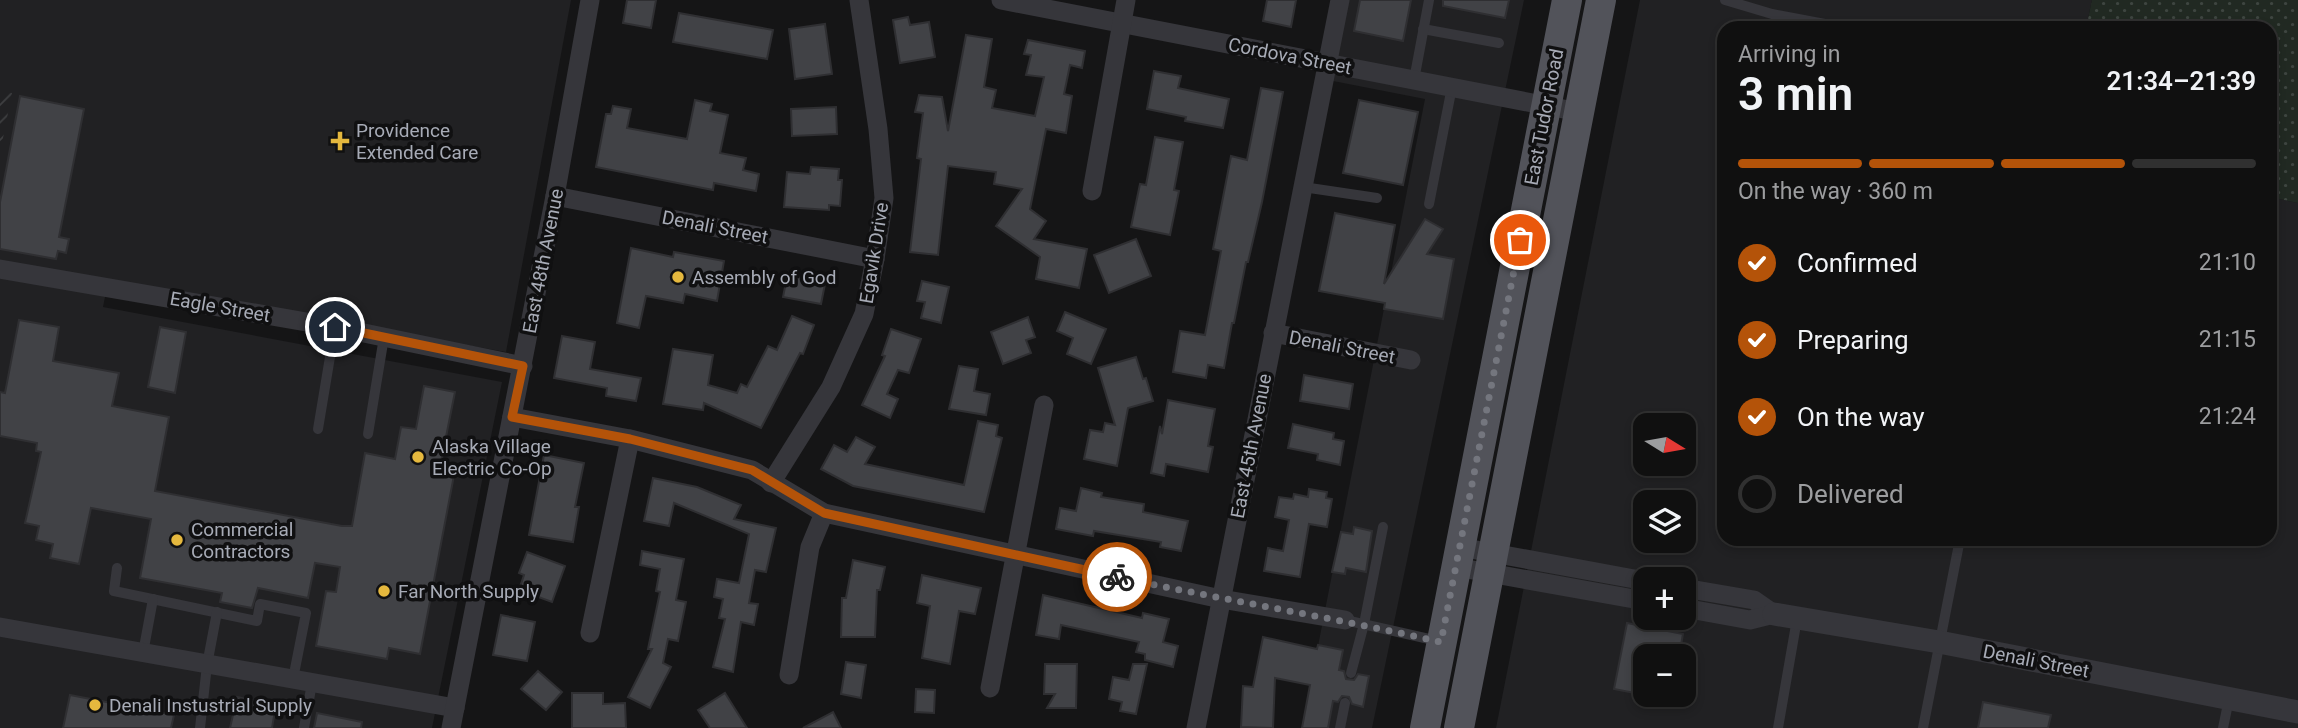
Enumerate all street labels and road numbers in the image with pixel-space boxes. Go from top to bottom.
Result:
street label: Cordova Street [1226,33,1354,79]
street label: East Tudor Road [1519,47,1569,187]
street label: East 48th Avenue [518,187,568,335]
street label: Egavik Drive [855,201,893,305]
street label: Denali Street [660,205,770,249]
street label: Eagle Street [168,287,272,327]
street label: Denali Street [1287,325,1397,369]
street label: East 45th Avenue [1226,372,1276,520]
street label: Denali Street [1981,639,2091,683]

